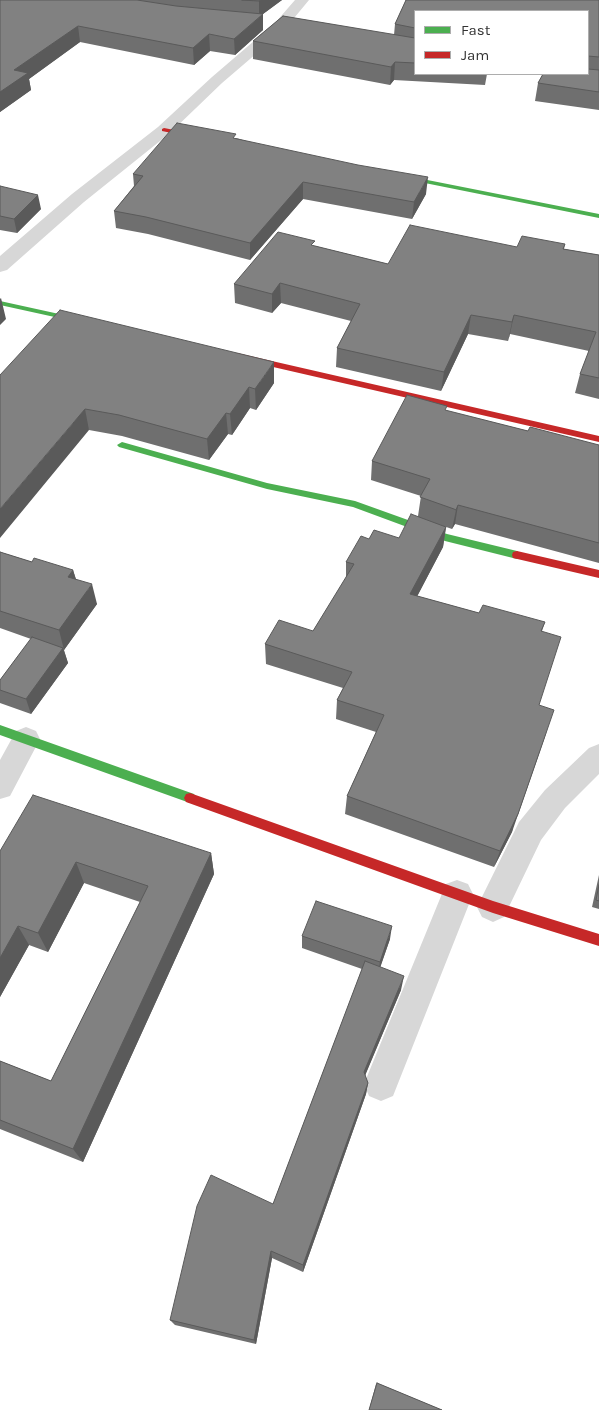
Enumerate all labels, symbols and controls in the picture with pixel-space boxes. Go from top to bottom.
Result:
legend [414,10,589,75]
text: Fast [461,21,490,39]
text: Jam [461,46,489,64]

